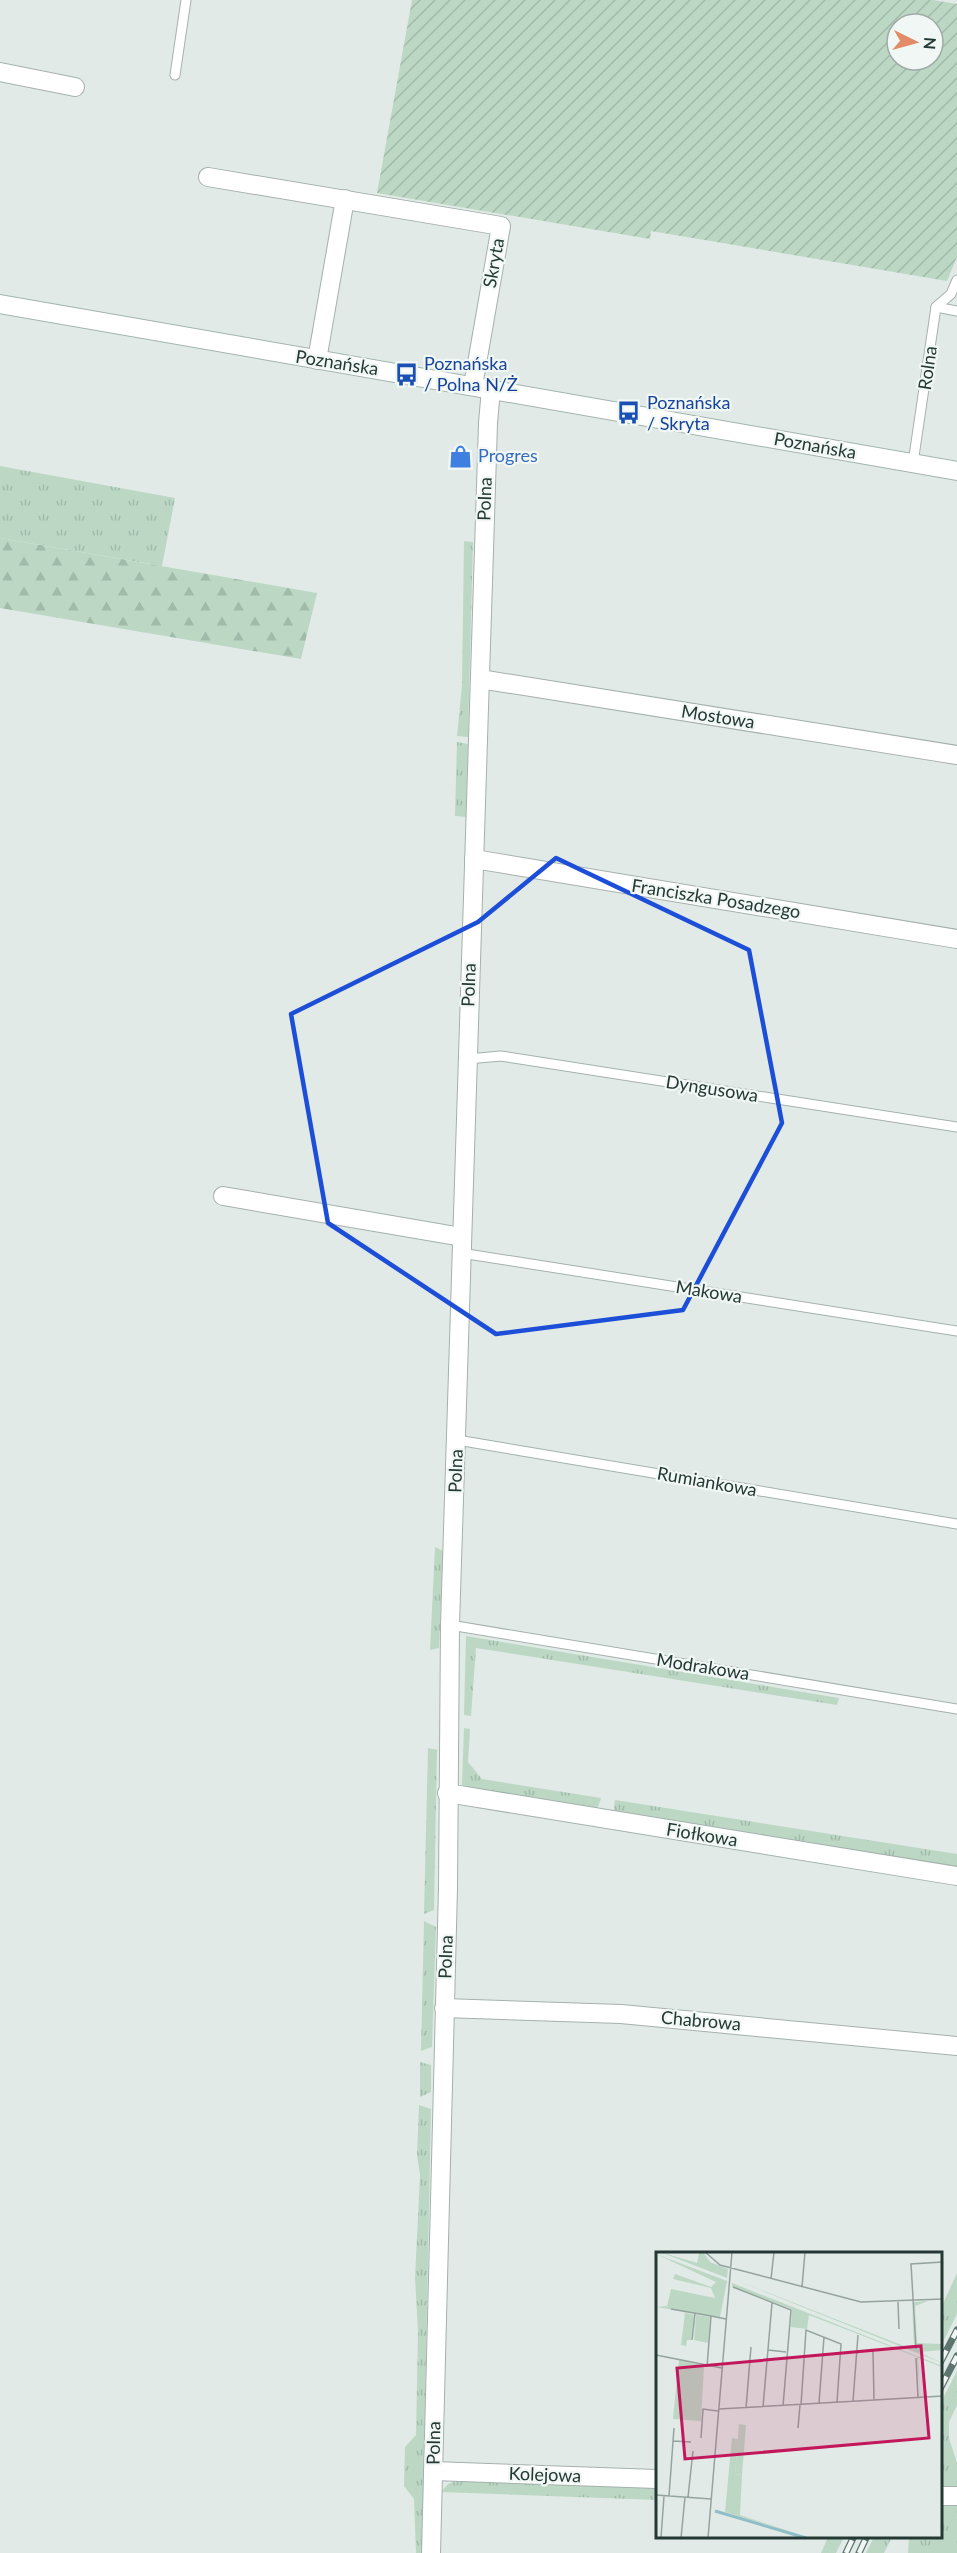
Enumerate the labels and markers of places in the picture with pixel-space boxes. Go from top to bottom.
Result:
place label: Poznańska / Polna N/Ż [424,352,518,395]
bus stop icon: Poznańska / Polna N/Ż [393,361,419,387]
place label: Poznańska / Skryta [647,391,730,434]
bus stop icon: Poznańska / Skryta [616,400,642,426]
shop icon: Progres [447,443,473,469]
place label: Progres [478,444,538,466]

